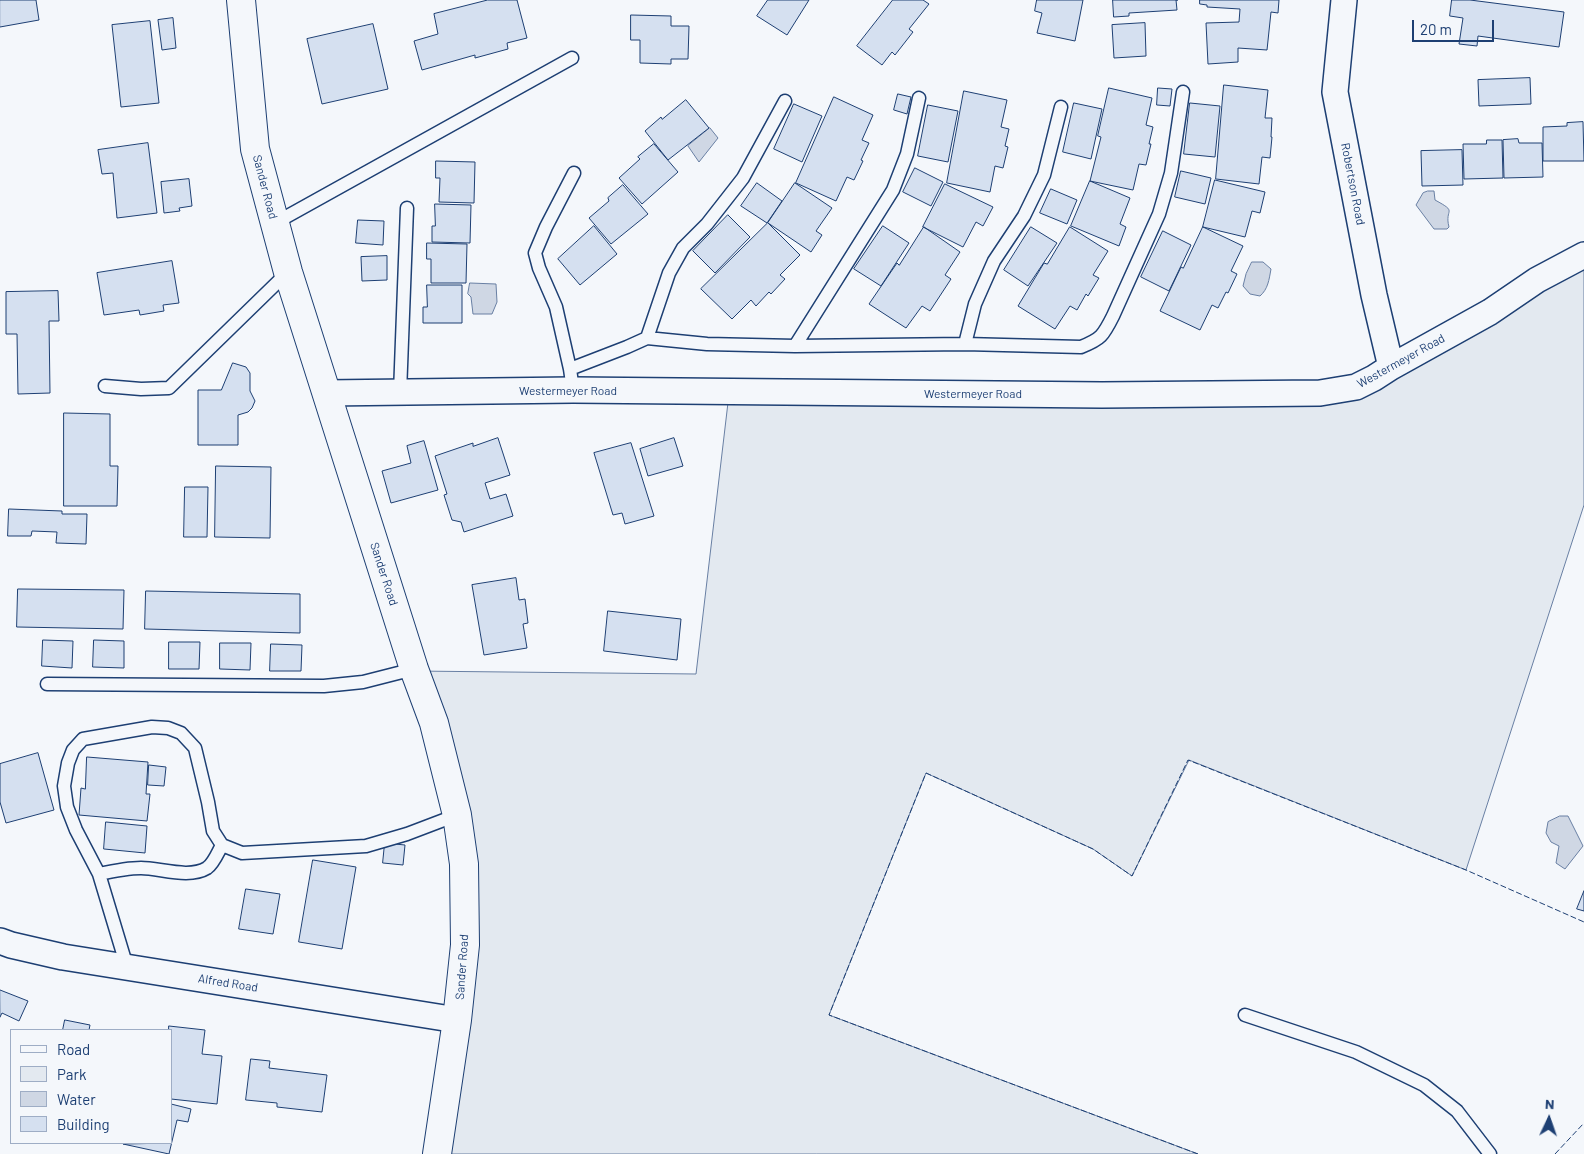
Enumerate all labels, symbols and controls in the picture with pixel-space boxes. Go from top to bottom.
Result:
scale bar [1414,10,1496,42]
text: 20 m [1420,20,1452,38]
street label: Robertson Road [1338,142,1368,226]
street label: Sander Road [250,153,280,221]
street label: Westermeyer Road [1355,331,1447,391]
street label: Westermeyer Road [519,384,617,398]
street label: Westermeyer Road [924,387,1022,401]
street label: Sander Road [367,541,401,607]
street label: Sander Road [453,934,471,1000]
street label: Alfred Road [197,971,259,995]
legend [10,1029,172,1144]
text: Road [57,1040,90,1058]
text: Park [57,1065,86,1083]
text: Water [57,1090,96,1108]
north arrow [1524,1094,1574,1144]
text: N [1545,1095,1555,1112]
text: Building [57,1115,110,1133]

